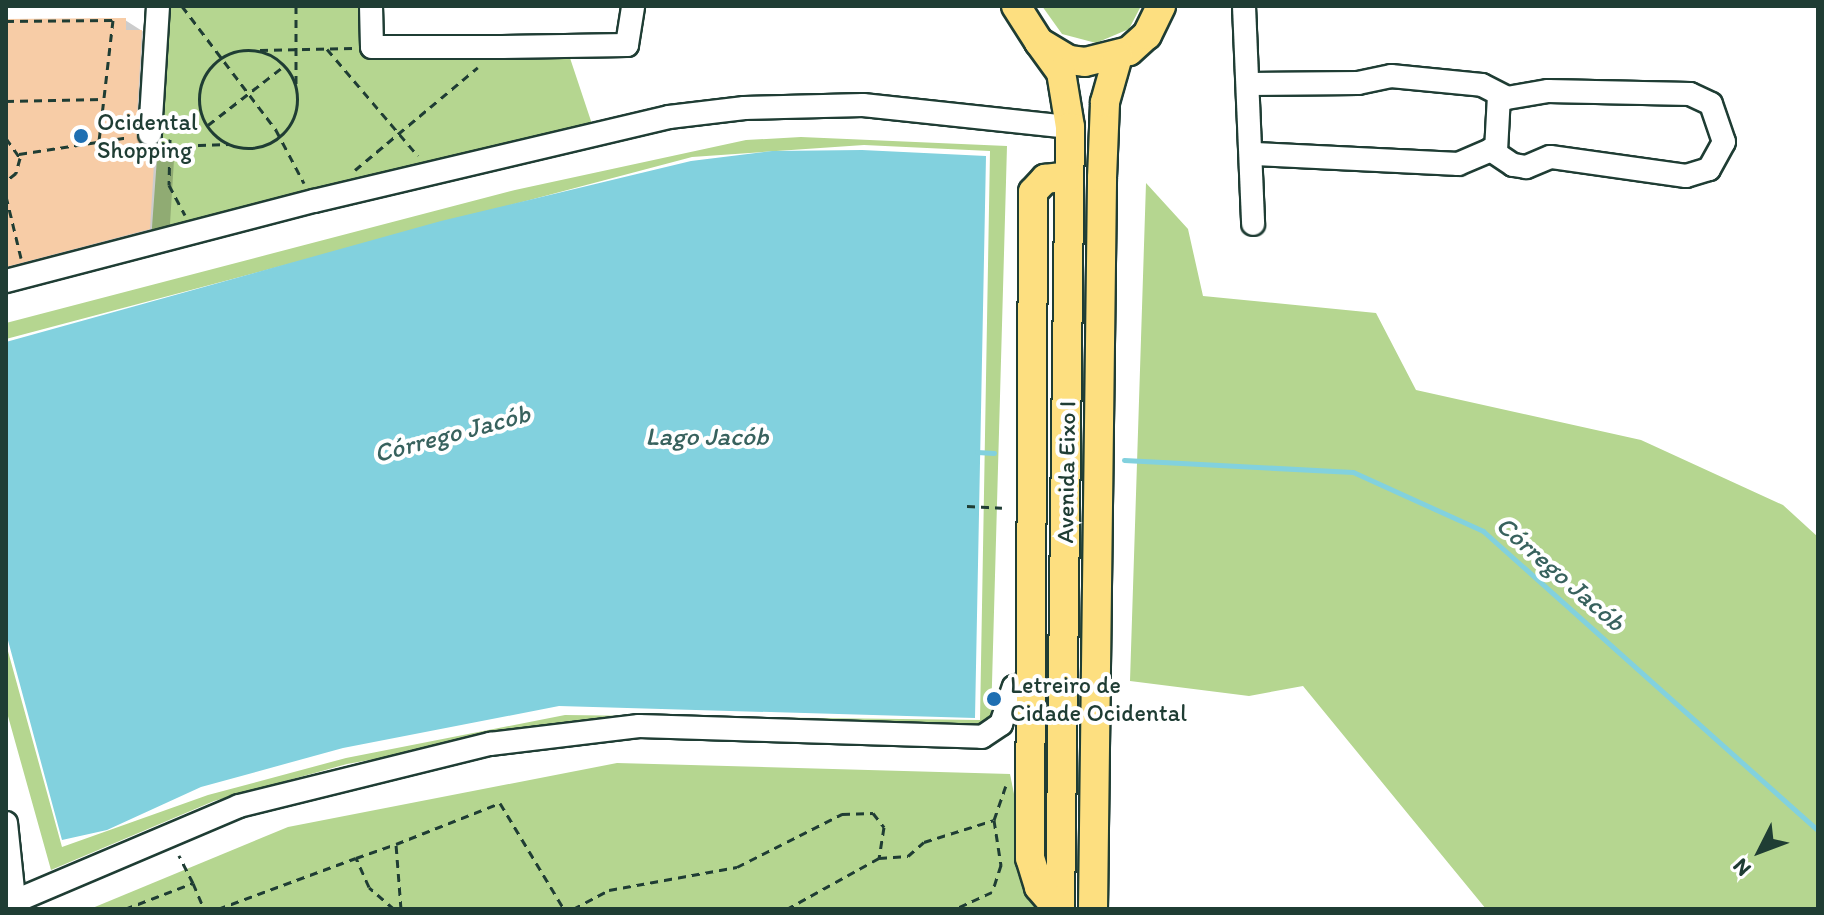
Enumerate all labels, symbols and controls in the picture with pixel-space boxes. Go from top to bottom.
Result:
place label: Ocidental Shopping [97,108,198,164]
marker: Ocidental Shopping [72,127,90,145]
water label: Córrego Jacób [371,398,533,470]
street label: Avenida Eixo I [1050,399,1082,545]
water label: Lago Jacób [645,421,769,453]
water label: Córrego Jacób [1490,510,1630,638]
place label: Letreiro de Cidade Ocidental [1010,671,1187,727]
marker: Letreiro de Cidade Ocidental [985,690,1003,708]
north arrow [1720,811,1800,891]
text: N [1727,853,1757,882]

